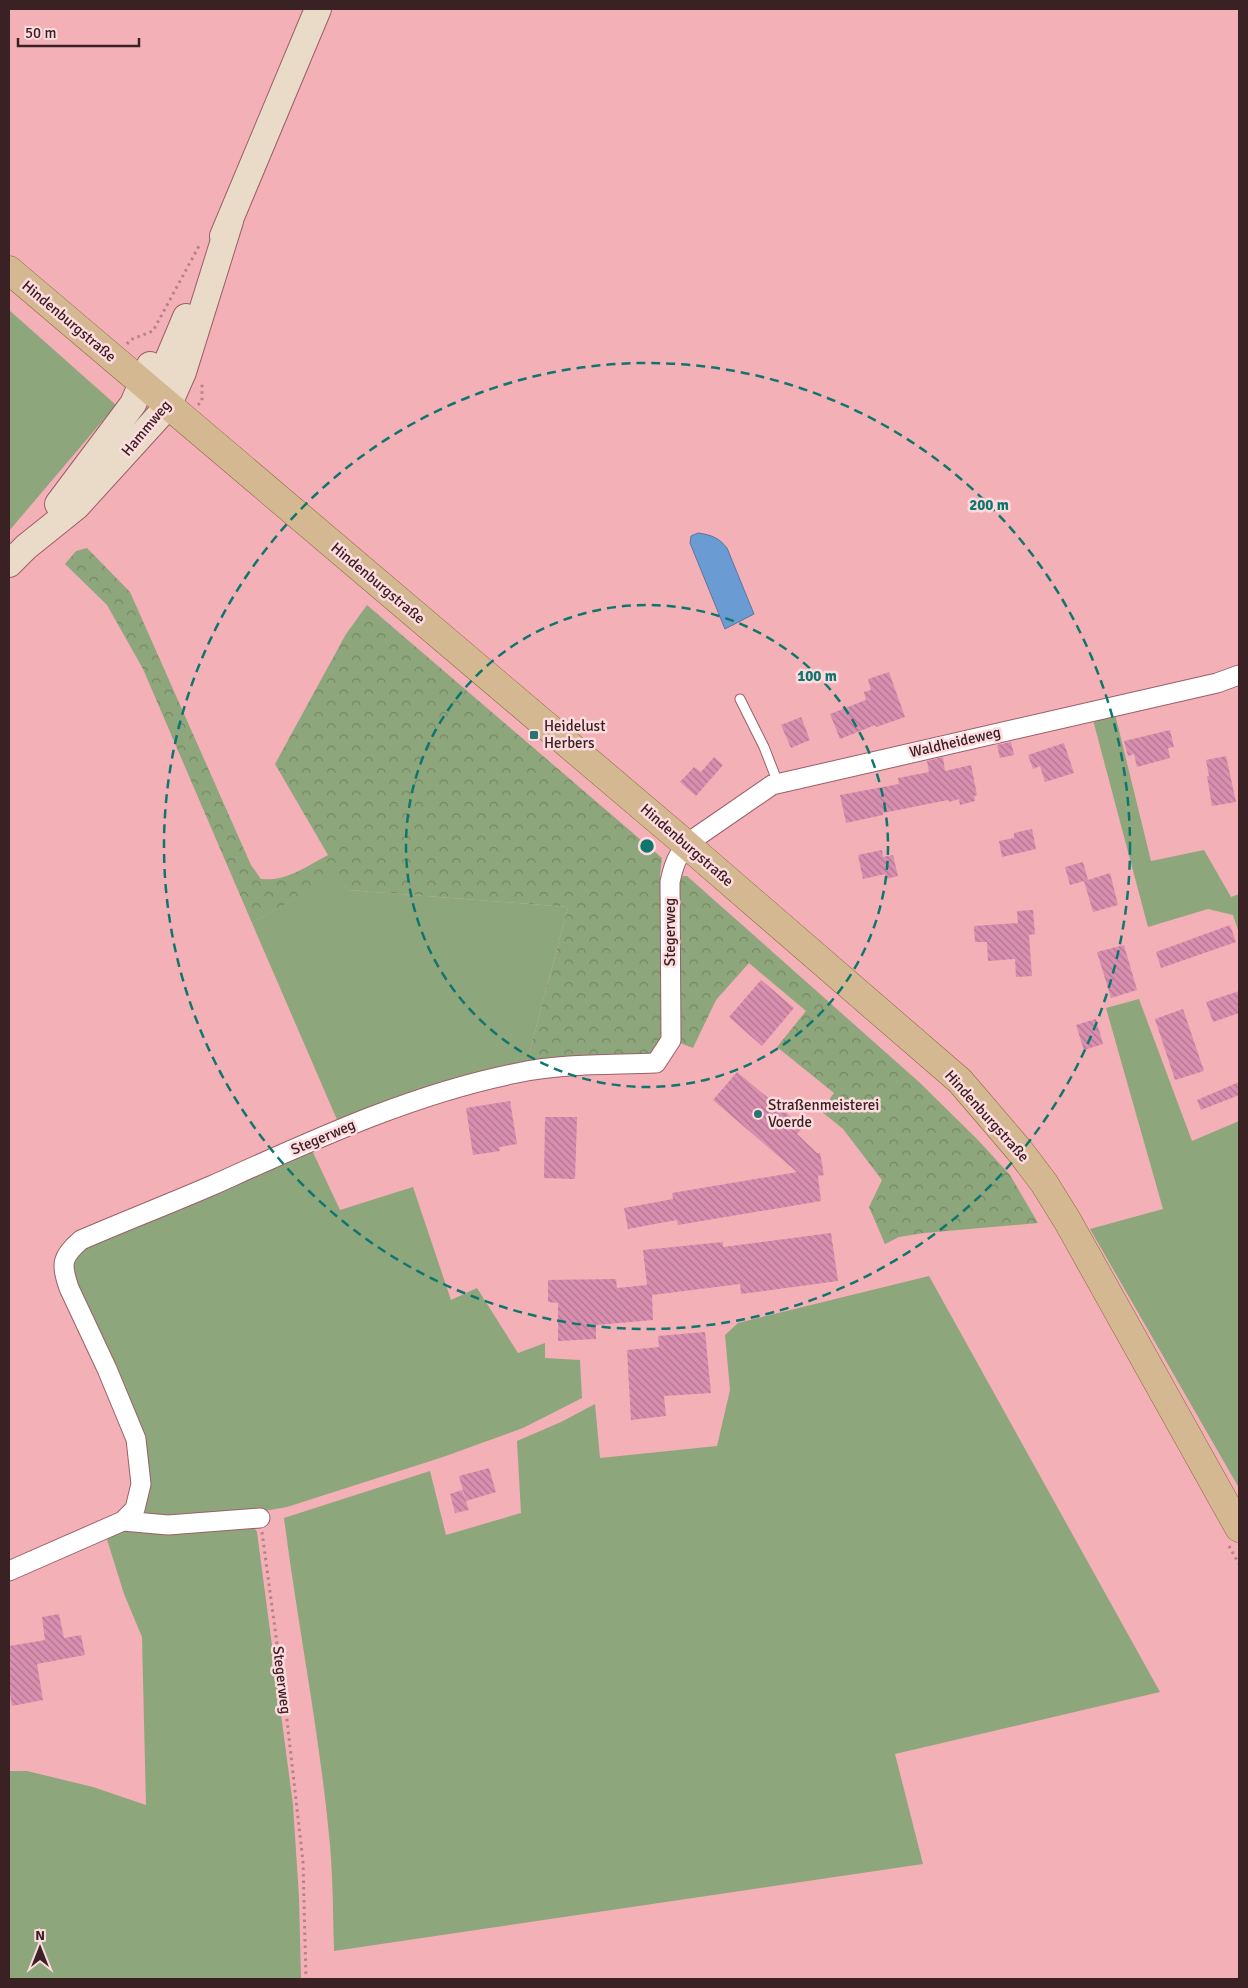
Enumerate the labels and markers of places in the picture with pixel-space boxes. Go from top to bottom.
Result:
place label: Heidelust Herbers [544,717,605,752]
marker: Heidelust Herbers [528,729,540,741]
centre of rings [638,837,656,855]
place label: Straßenmeisterei Voerde [768,1096,879,1131]
marker: Straßenmeisterei Voerde [752,1108,764,1120]

